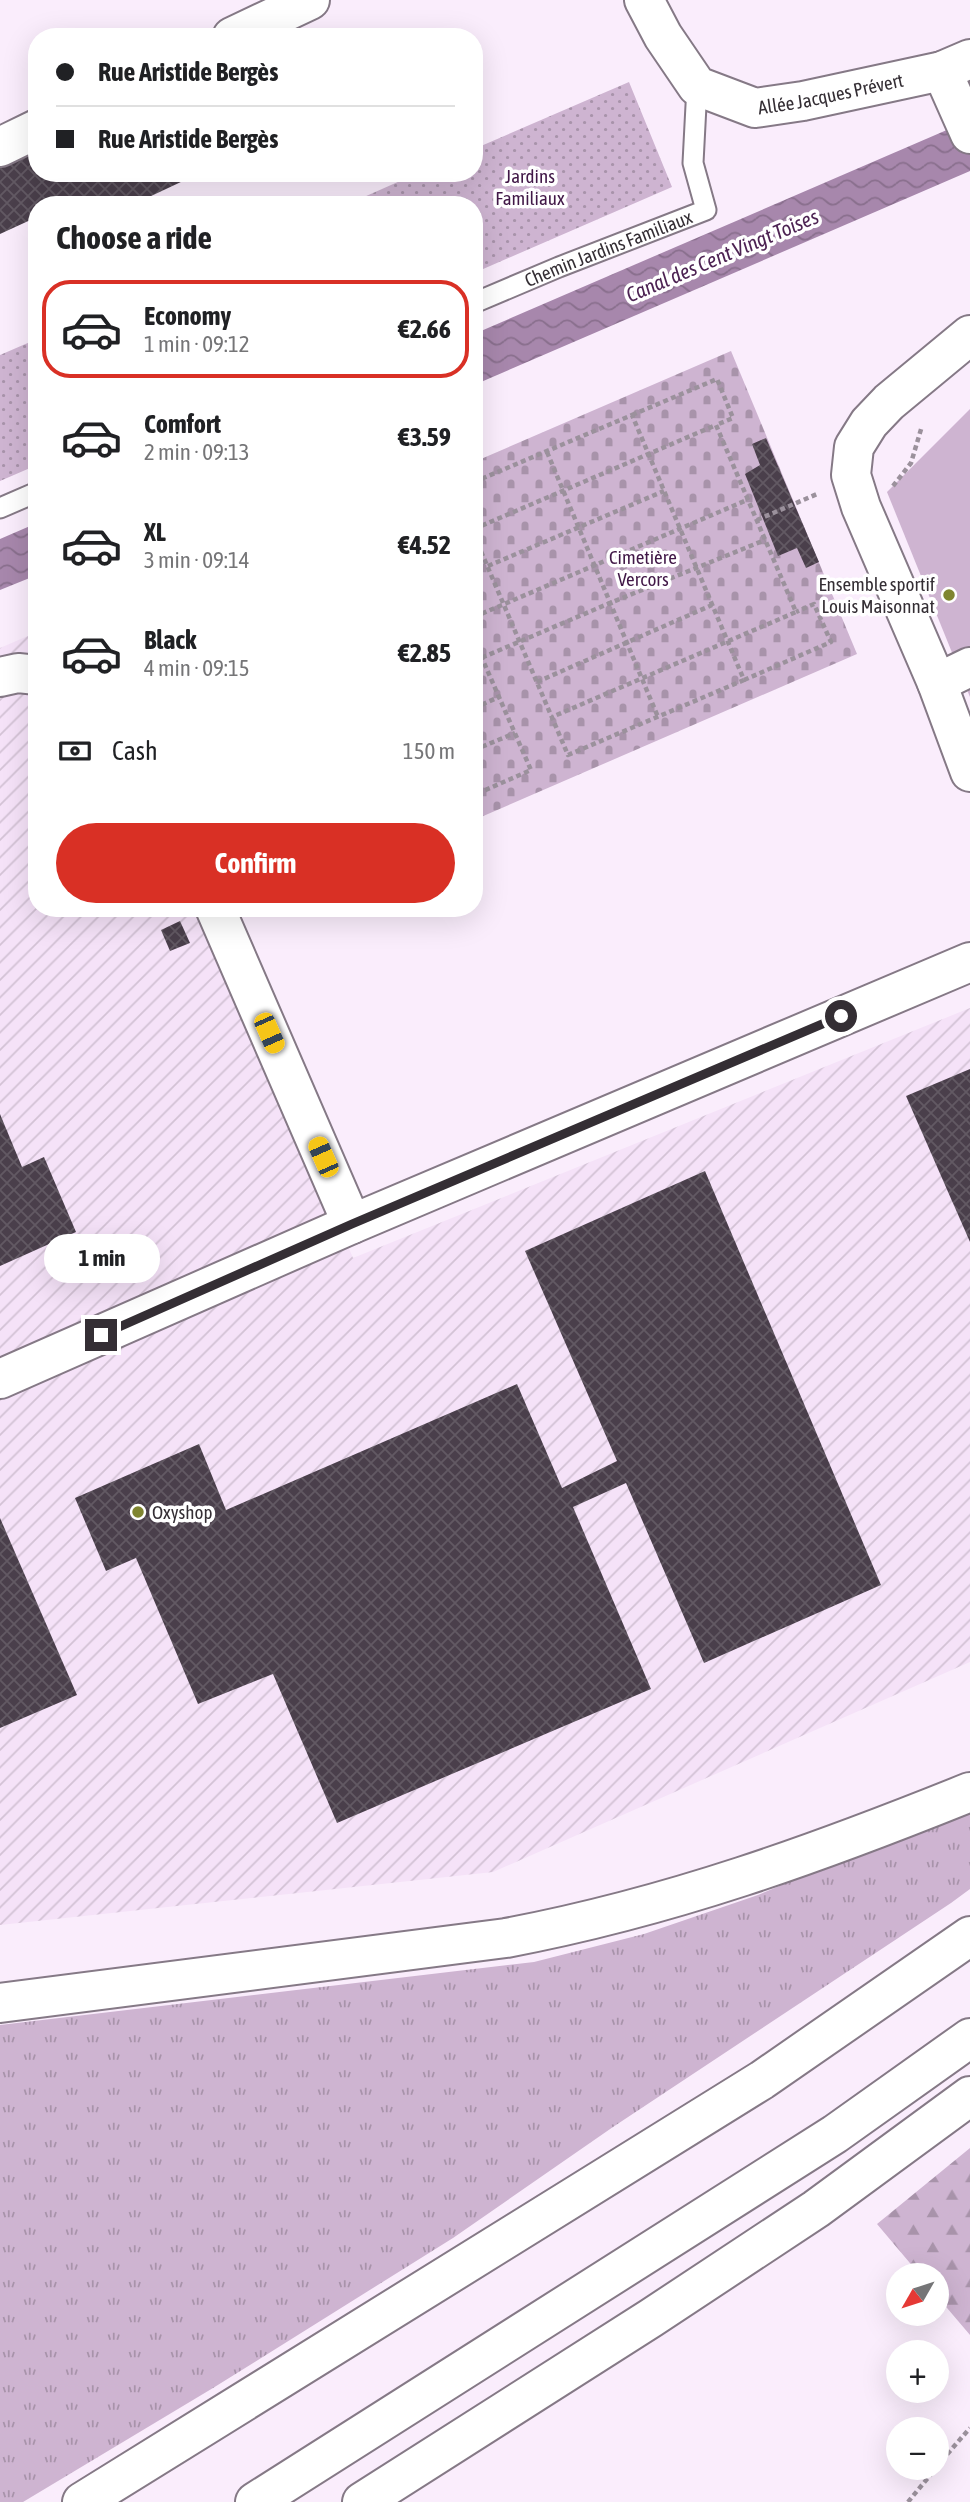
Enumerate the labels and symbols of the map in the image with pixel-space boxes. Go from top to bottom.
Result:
street label: Allée Jacques Prévert [756,69,905,118]
park label: Jardins Familiaux [495,165,565,209]
water label: Canal des Cent Vingt Toises [622,204,822,306]
street label: Chemin Jardins Familiaux [521,205,695,291]
park label: Cimetière Vercors [609,546,677,590]
place label: Ensemble sportif Louis Maisonnat [818,573,935,617]
marker: Ensemble sportif Louis Maisonnat [941,587,957,603]
route start [825,1000,857,1032]
car [251,1010,288,1056]
car [305,1134,342,1180]
callout: 1 min [43,1234,159,1282]
route end [85,1319,117,1351]
place label: Oxyshop [152,1501,212,1523]
marker: Oxyshop [130,1504,146,1520]
north arrow [886,2263,948,2326]

